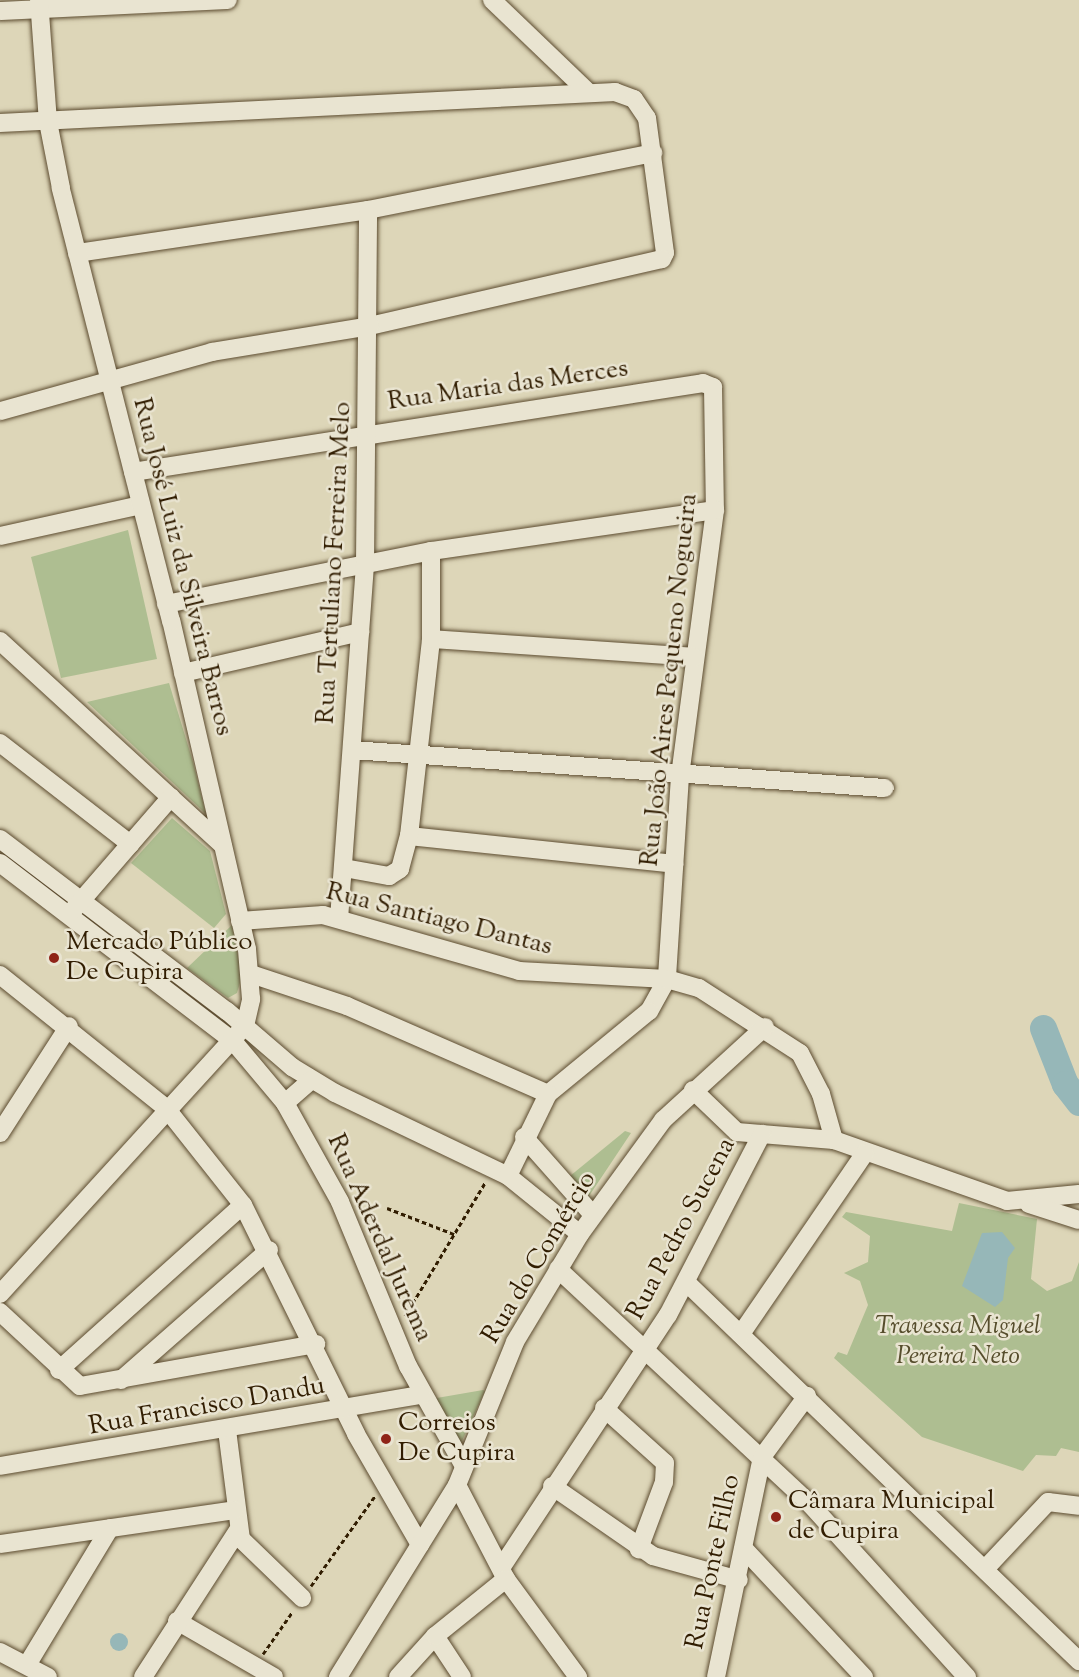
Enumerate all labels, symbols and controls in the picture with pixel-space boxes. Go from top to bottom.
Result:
street label: Rua Maria das Merces [386,354,630,418]
street label: Rua José Luiz da Silveira Barros [125,395,239,739]
street label: Rua Tertuliano Ferreira Melo [311,401,359,725]
street label: Rua João Aires Pequeno Nogueira [635,492,705,868]
street label: Rua Santiago Dantas [323,877,555,963]
place label: Mercado Público De Cupira [66,927,253,988]
marker: Mercado Público De Cupira [47,951,61,965]
street label: Rua Aderdal Jurema [319,1129,439,1347]
street label: Rua Pedro Sucena [621,1133,743,1325]
street label: Rua do Comércio [476,1166,604,1350]
park label: Travessa Miguel Pereira Neto [875,1311,1041,1372]
street label: Rua Francisco Dandu [86,1371,328,1443]
place label: Correios De Cupira [398,1408,515,1470]
marker: Correios De Cupira [379,1432,393,1446]
street label: Rua Ponte Filho [680,1472,748,1652]
place label: Câmara Municipal de Cupira [788,1486,995,1548]
marker: Câmara Municipal de Cupira [769,1510,783,1524]

